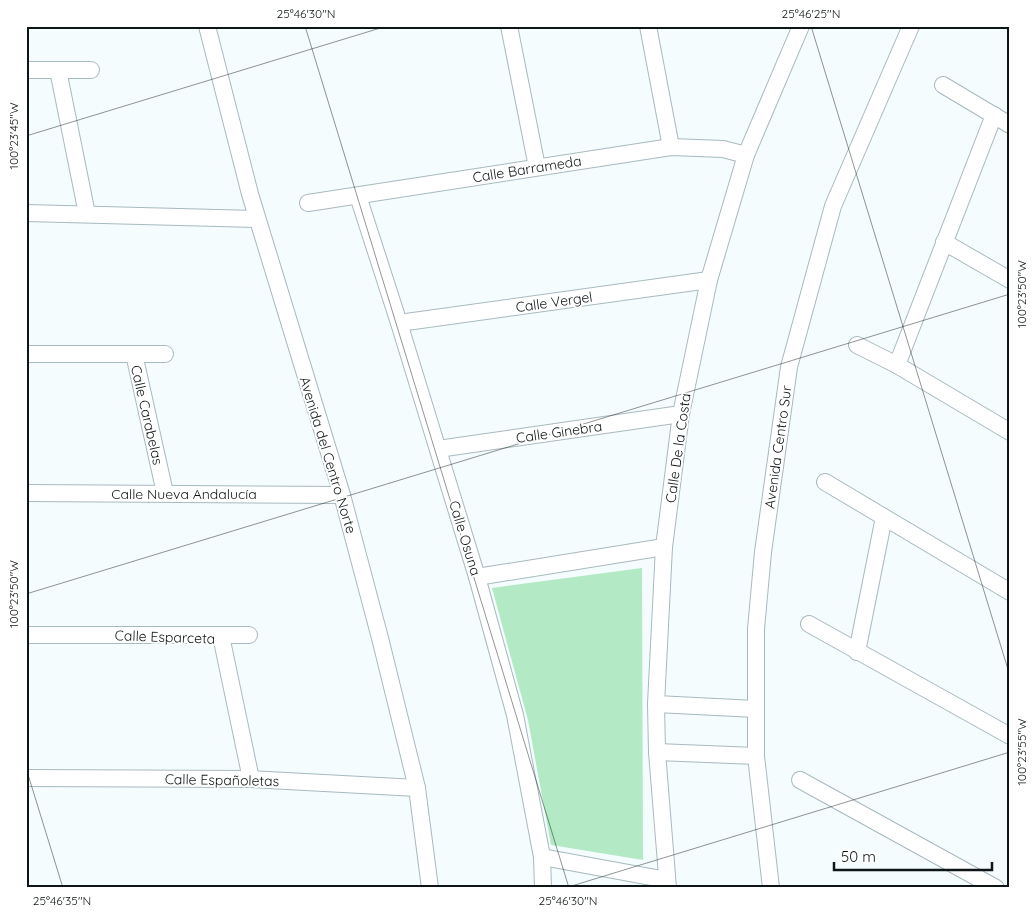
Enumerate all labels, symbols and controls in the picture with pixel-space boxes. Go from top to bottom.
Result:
text: 25°46'30"N [276,6,336,21]
text: 25°46'25"N [782,6,840,21]
text: 100°23'45"W [6,102,21,170]
street label: Calle Barrameda [471,152,583,186]
text: 100°23'50"W [1014,260,1029,328]
street label: Calle Vergel [514,288,594,316]
street label: Calle Carabelas [127,363,167,467]
street label: Avenida del Centro Norte [296,374,360,536]
street label: Avenida Centro Sur [760,384,796,510]
street label: Calle De la Costa [661,392,695,504]
street label: Calle Ginebra [515,417,603,447]
street label: Calle Nueva Andalucía [111,485,257,503]
street label: Calle Osuna [445,498,485,578]
text: 100°23'50"W [6,560,21,628]
street label: Calle Esparceta [114,626,216,648]
text: 100°23'55"W [1014,718,1029,786]
street label: Calle Españoletas [165,770,279,790]
scale bar [834,839,991,871]
text: 50 m [841,847,876,866]
text: 25°46'35"N [33,893,91,908]
text: 25°46'30"N [538,893,598,908]

